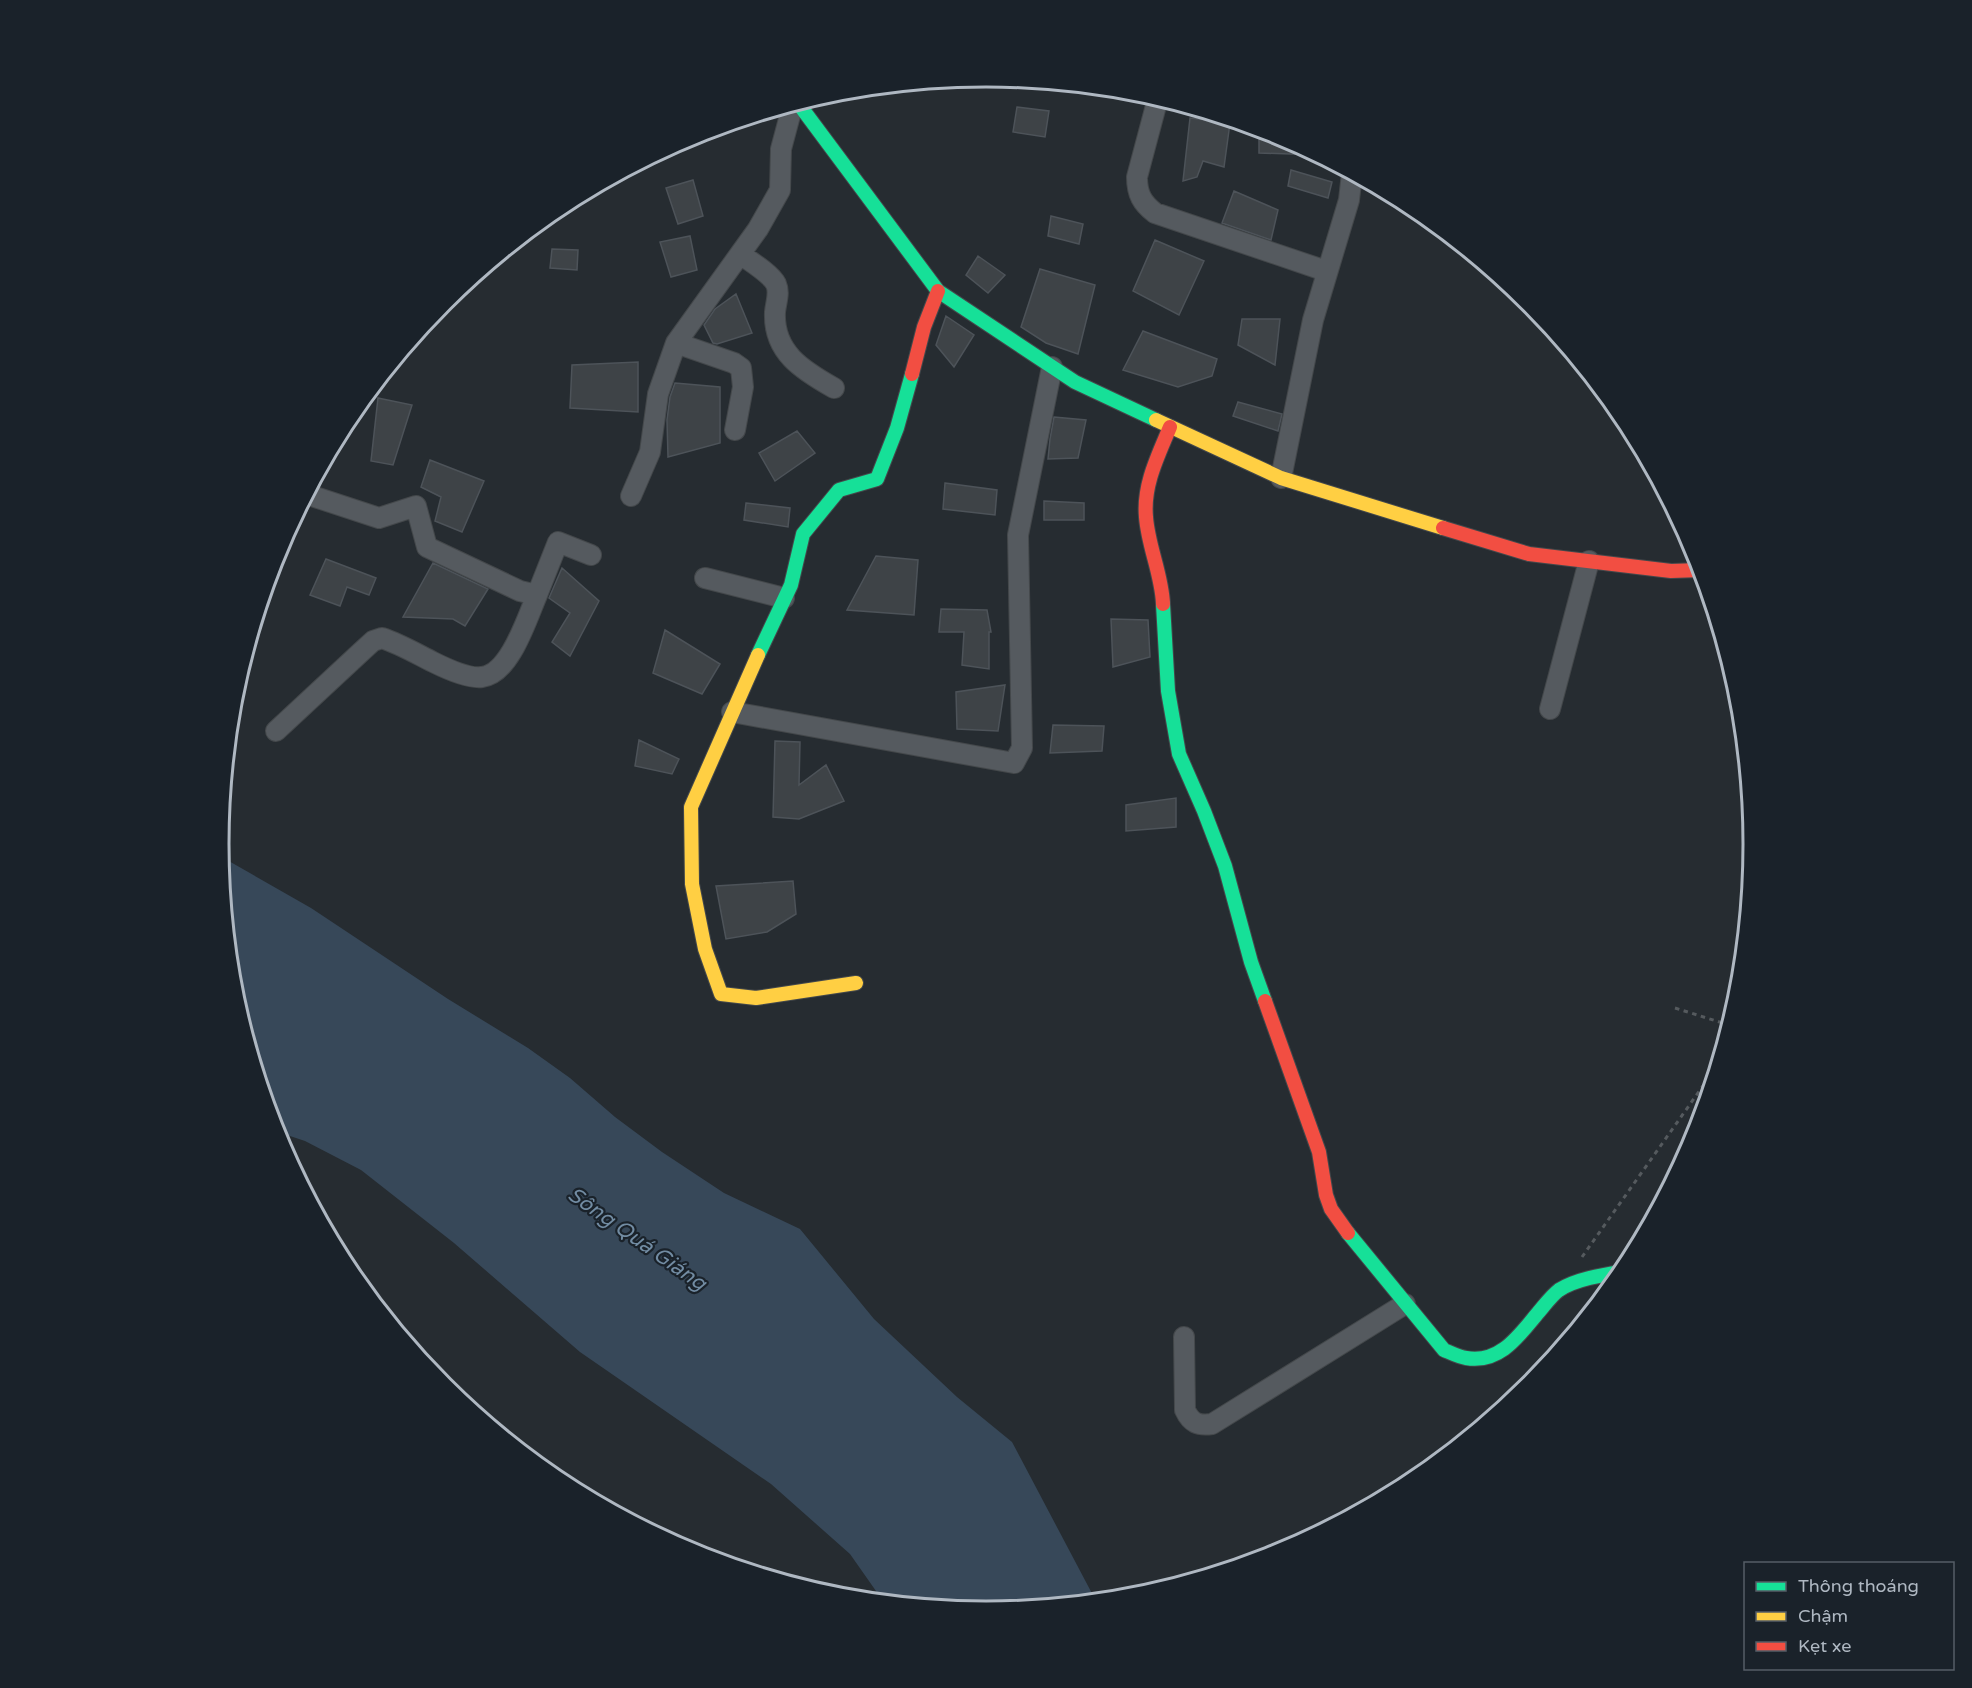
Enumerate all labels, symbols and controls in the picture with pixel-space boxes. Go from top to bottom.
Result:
water label: Sông Quá Giáng [563,1182,712,1297]
legend [1744,1562,1954,1670]
text: Thông thoáng [1798,1575,1919,1597]
text: Chậm [1798,1605,1848,1627]
text: Kẹt xe [1798,1635,1852,1657]

